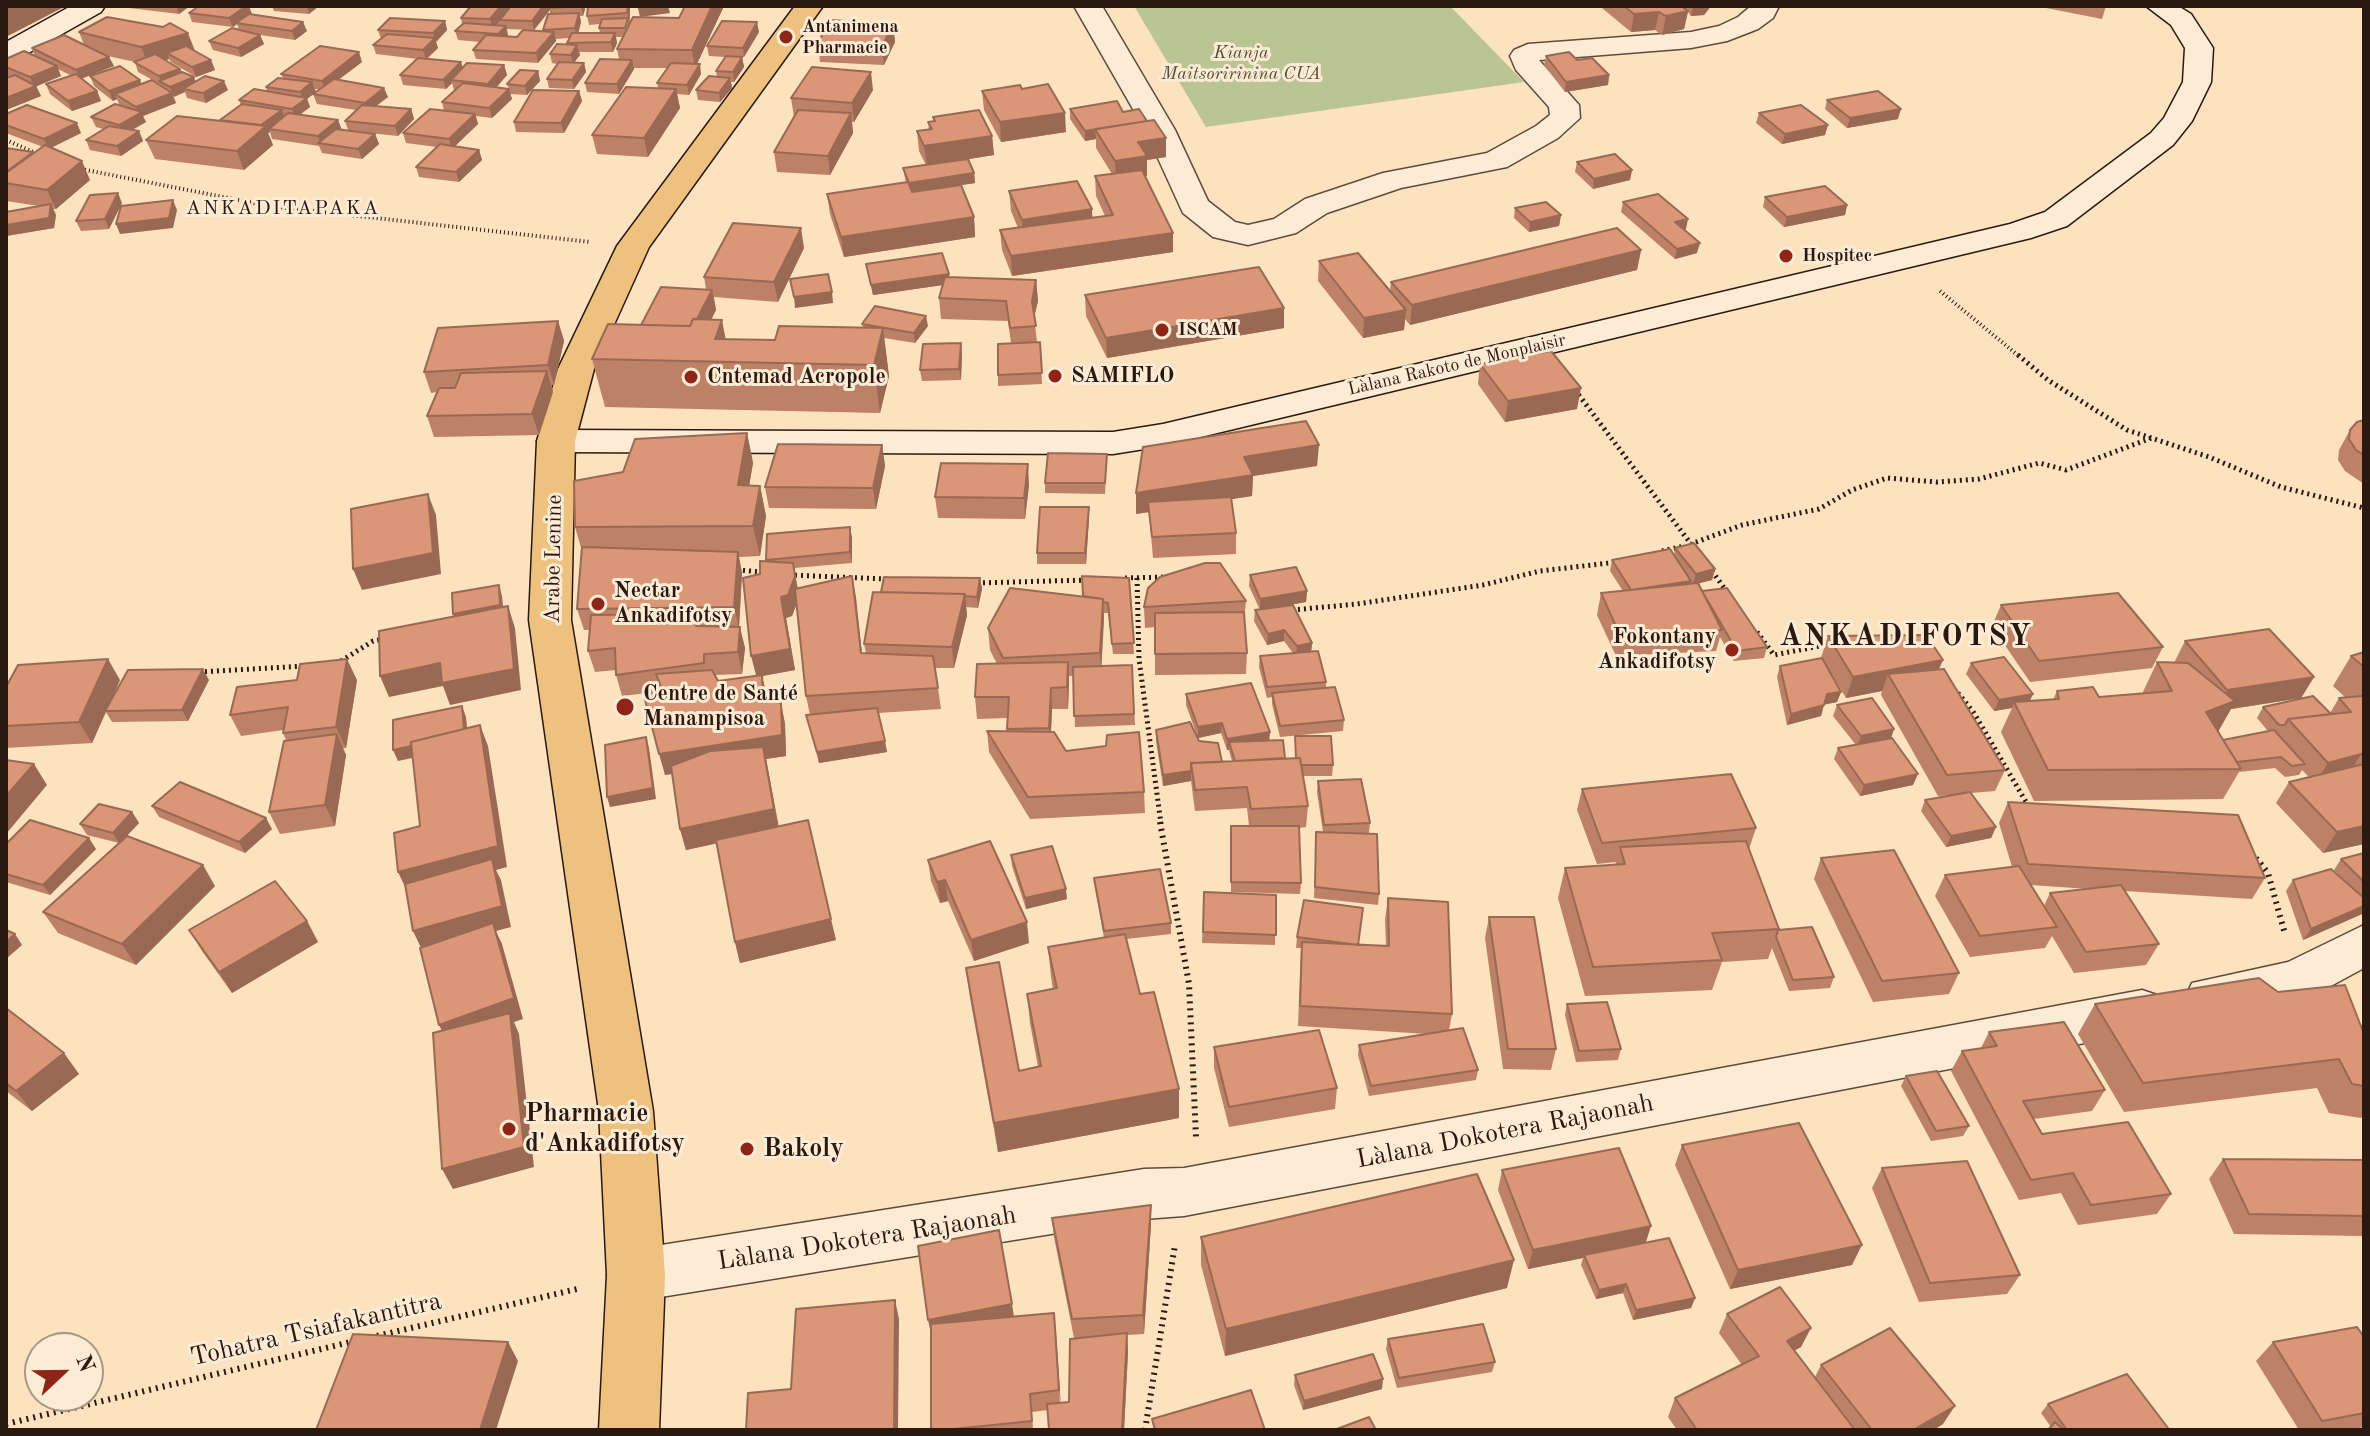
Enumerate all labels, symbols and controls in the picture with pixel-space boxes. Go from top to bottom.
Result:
place label: Antanimena Pharmacie [802,16,899,58]
marker: Antanimena Pharmacie [777,28,795,46]
park label: Kianja Maitsoririnina CUA [1161,42,1321,84]
district label: ANKADITAPAKA [186,197,380,221]
place label: Hospitec [1802,245,1872,267]
marker: Hospitec [1777,247,1795,265]
place label: ISCAM [1178,319,1238,341]
marker: ISCAM [1153,321,1171,339]
street label: Làlana Rakoto de Monplaisir [1346,329,1568,401]
place label: SAMIFLO [1071,363,1174,389]
place label: Cntemad Acropole [707,364,886,390]
marker: SAMIFLO [1046,367,1064,385]
marker: Cntemad Acropole [682,368,700,386]
street label: Arabe Lenine [540,494,568,624]
place label: Nectar Ankadifotsy [614,578,732,630]
marker: Nectar Ankadifotsy [589,595,607,613]
district label: ANKADIFOTSY [1779,619,2033,655]
place label: Fokontany Ankadifotsy [1598,624,1716,676]
marker: Fokontany Ankadifotsy [1723,641,1741,659]
place label: Centre de Santé Manampisoa [643,681,798,732]
marker: Centre de Santé Manampisoa [614,696,636,718]
street label: Làlana Dokotera Rajaonah [1354,1088,1656,1176]
place label: Pharmacie d'Ankadifotsy [525,1098,685,1160]
marker: Pharmacie d'Ankadifotsy [500,1120,518,1138]
place label: Bakoly [763,1133,844,1165]
marker: Bakoly [738,1140,756,1158]
street label: Làlana Dokotera Rajaonah [715,1200,1019,1278]
street label: Tohatra Tsiafakantitra [187,1286,445,1374]
north arrow [24,1332,104,1412]
text: N [71,1352,98,1376]

